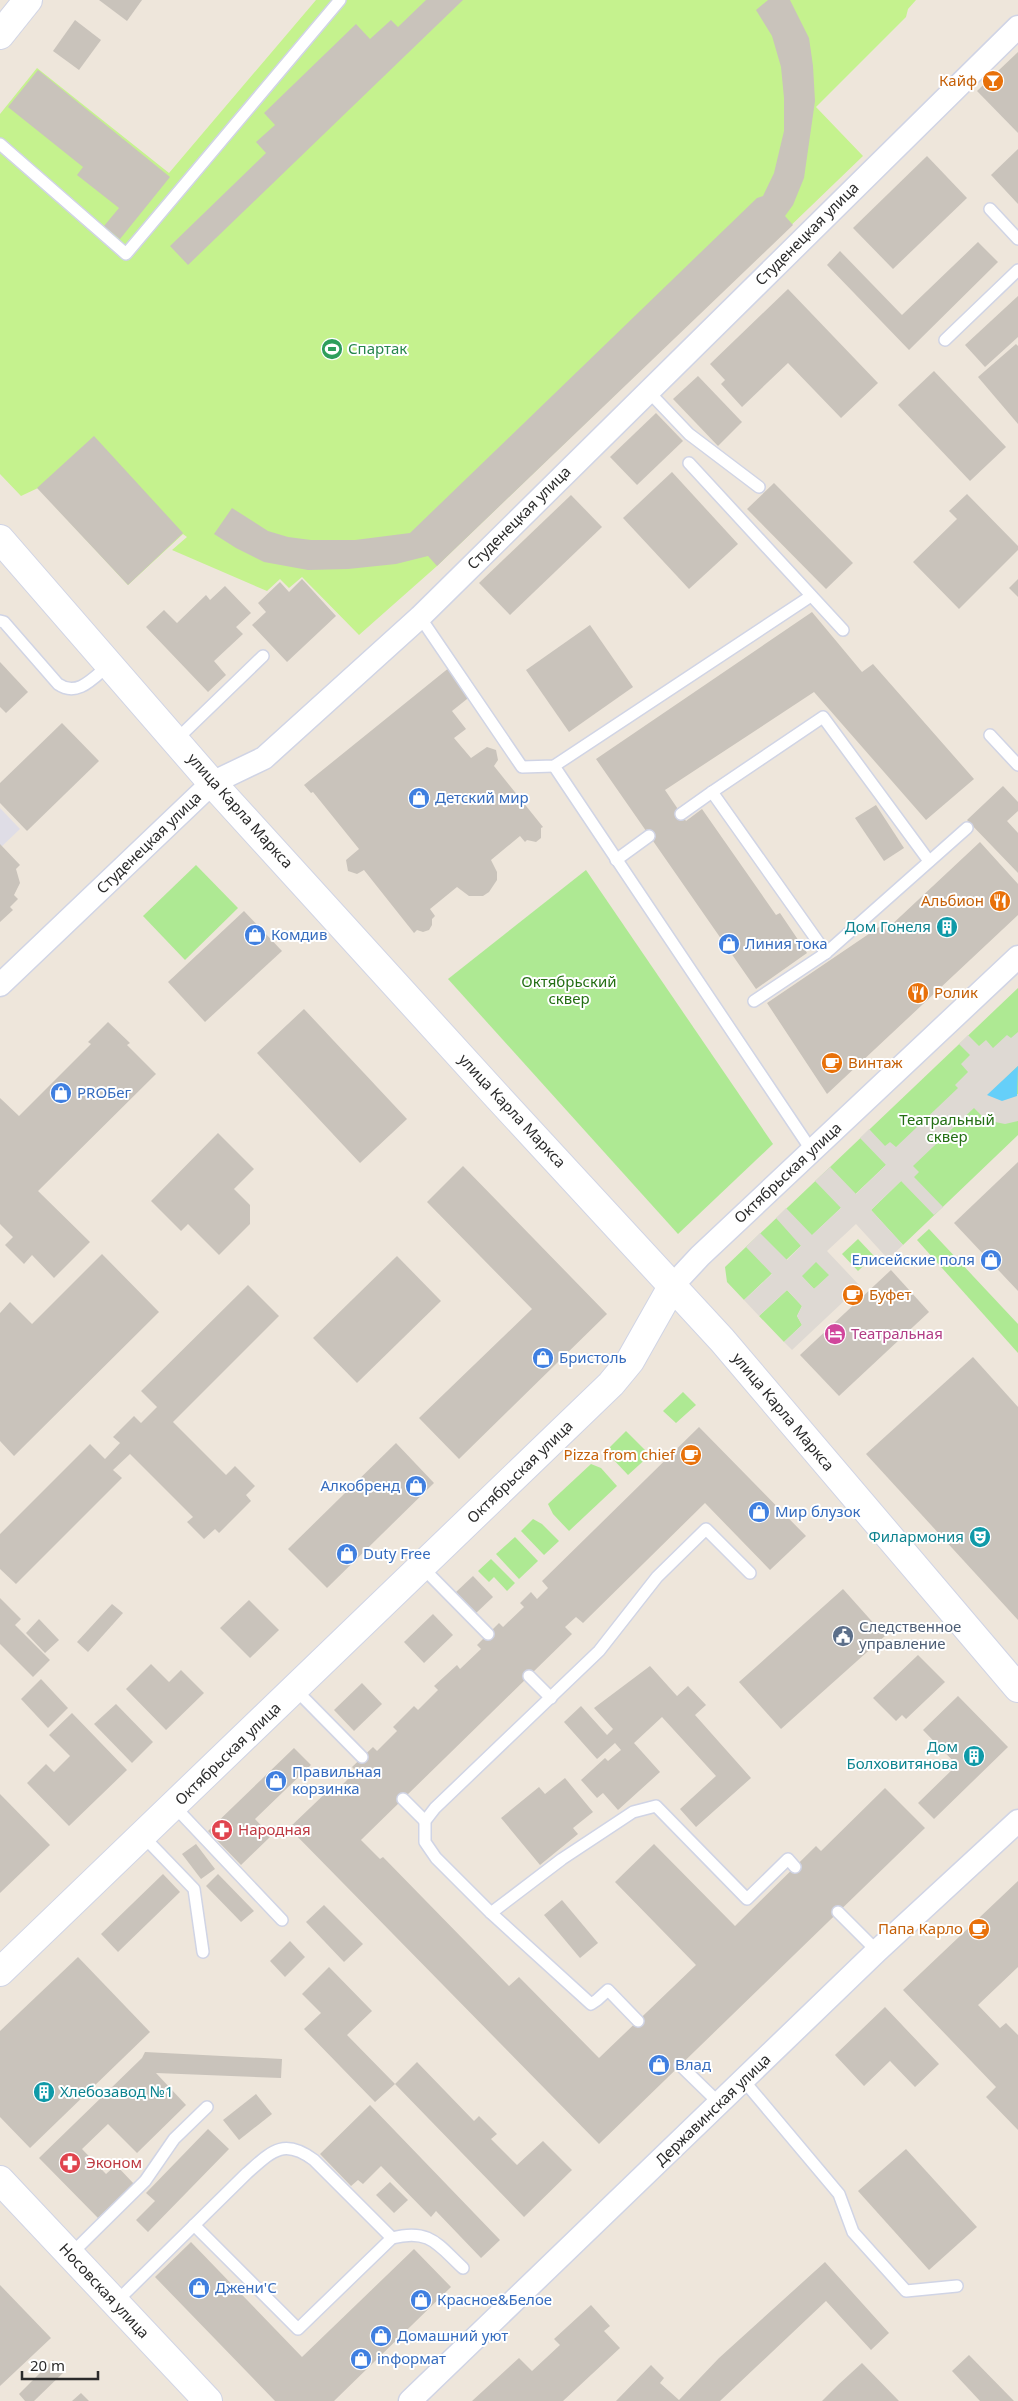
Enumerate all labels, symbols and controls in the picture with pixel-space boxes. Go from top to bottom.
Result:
bar icon: Кайф [981,69,1005,93]
place label: Кайф [939,70,977,90]
street label: Студенецкая улица [750,177,862,289]
sports icon: Спартак [320,337,344,361]
place label: Спартак [348,338,407,358]
street label: Студенецкая улица [462,461,574,573]
street label: улица Карла Маркса [184,748,298,872]
shop icon: Детский мир [407,786,431,810]
street label: Студенецкая улица [92,787,205,898]
place label: Детский мир [435,787,529,807]
restaurant icon: Альбион [988,889,1012,913]
place label: Альбион [921,890,984,910]
building icon: Дом Гонеля [935,915,959,939]
place label: Дом Гонеля [845,916,931,936]
shop icon: Комдив [243,923,267,947]
place label: Комдив [271,924,327,944]
shop icon: Линия тока [717,932,741,956]
place label: Линия тока [745,933,828,953]
park label: Октябрьский сквер [521,971,617,1008]
restaurant icon: Ролик [906,981,930,1005]
place label: Ролик [934,982,978,1002]
street label: улица Карла Маркса [455,1049,571,1171]
cafe icon: Винтаж [820,1051,844,1075]
place label: Винтаж [848,1052,903,1072]
shop icon: PROБег [49,1081,73,1105]
place label: PROБег [77,1082,132,1102]
park label: Театральный сквер [899,1109,995,1146]
street label: Октябрьская улица [729,1117,845,1227]
shop icon: Елисейские поля [979,1248,1003,1272]
place label: Елисейские поля [851,1249,975,1269]
cafe icon: Буфет [841,1283,865,1307]
place label: Буфет [869,1284,911,1304]
hotel icon: Театральная [823,1322,847,1346]
place label: Театральная [851,1323,943,1343]
shop icon: Бристоль [531,1346,555,1370]
place label: Бристоль [559,1347,627,1367]
street label: улица Карла Маркса [728,1348,839,1475]
street label: Октябрьская улица [462,1416,577,1527]
cafe icon: Pizza from chief [679,1443,703,1467]
place label: Pizza from chief [564,1444,676,1464]
shop icon: Алкобренд [404,1474,428,1498]
place label: Алкобренд [320,1475,400,1495]
shop icon: Мир блузок [747,1500,771,1524]
place label: Мир блузок [775,1501,861,1521]
theatre icon: Филармония [968,1525,992,1549]
place label: Филармония [869,1526,964,1546]
shop icon: Duty Free [335,1542,359,1566]
place label: Duty Free [363,1543,431,1563]
place label: Следственное управление [859,1616,961,1653]
public building icon: Следственное управление [831,1624,855,1648]
street label: Октябрьская улица [170,1698,285,1809]
place label: Дом Болховитянова [846,1736,958,1773]
building icon: Дом Болховитянова [962,1744,986,1768]
place label: Правильная корзинка [292,1761,381,1798]
shop icon: Правильная корзинка [264,1769,288,1793]
pharmacy icon: Народная [210,1818,234,1842]
place label: Народная [238,1819,311,1839]
cafe icon: Папа Карло [967,1917,991,1941]
place label: Папа Карло [878,1918,963,1938]
street label: Державинская улица [650,2049,774,2170]
shop icon: Влад [647,2053,671,2077]
place label: Влад [675,2054,711,2074]
building icon: Хлебозавод №1 [32,2080,56,2104]
place label: Хлебозавод №1 [60,2081,174,2101]
pharmacy icon: Эконом [58,2151,82,2175]
place label: Эконом [86,2152,142,2172]
street label: Носовская улица [55,2238,154,2342]
shop icon: Джени'С [187,2276,211,2300]
place label: Джени'С [215,2277,277,2297]
shop icon: Красное&Белое [409,2288,433,2312]
place label: Красное&Белое [437,2289,552,2309]
shop icon: Домашний уют [369,2324,393,2348]
place label: Домашний уют [397,2325,508,2345]
shop icon: inформат [349,2347,373,2371]
scale bar [22,2348,99,2380]
place label: inформат [377,2348,446,2368]
text: 20 m [30,2355,65,2375]

